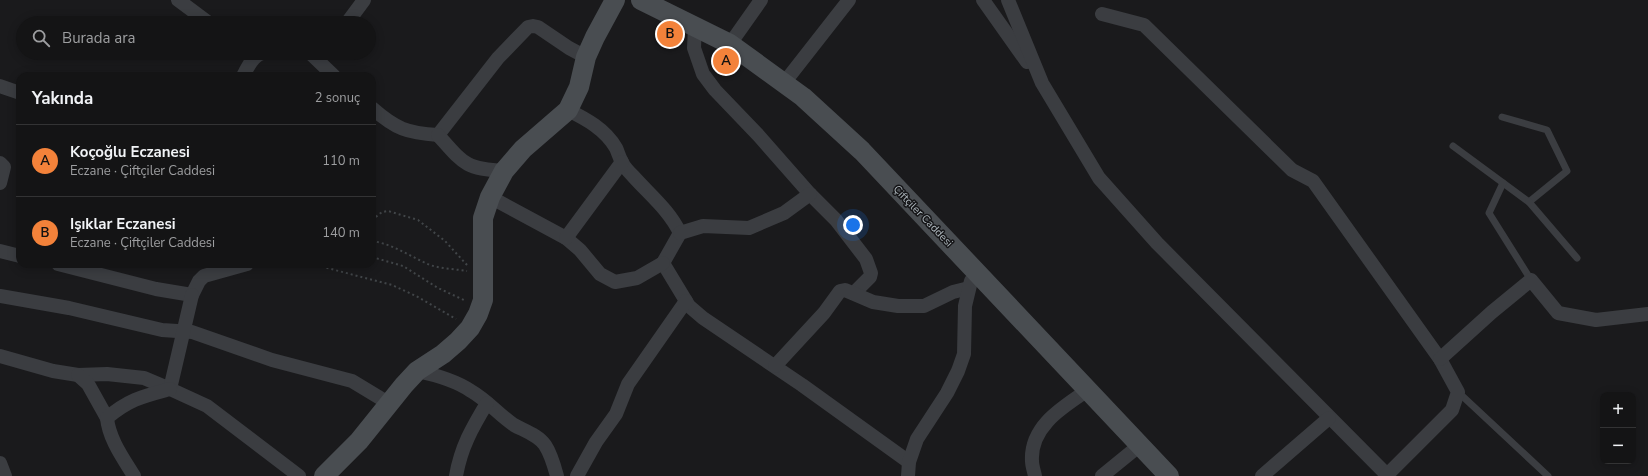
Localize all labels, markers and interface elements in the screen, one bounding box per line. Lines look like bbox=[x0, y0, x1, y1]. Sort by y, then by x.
search box bbox=[16, 16, 376, 60]
pin: B bbox=[657, 19, 683, 49]
icon: search bbox=[30, 27, 52, 49]
text: Burada ara bbox=[62, 28, 136, 48]
pin: A bbox=[713, 46, 739, 76]
text: Yakında bbox=[32, 87, 93, 110]
text: 2 sonuç bbox=[315, 89, 360, 107]
text: Koçoğlu Eczanesi bbox=[70, 142, 190, 162]
text: A bbox=[40, 152, 50, 170]
text: 110 m bbox=[322, 152, 360, 170]
text: Eczane · Çiftçiler Caddesi bbox=[70, 162, 215, 180]
street label: Çiftçiler Caddesi bbox=[890, 182, 956, 250]
text: Işıklar Eczanesi bbox=[70, 214, 176, 234]
your location bbox=[843, 215, 863, 235]
text: B bbox=[41, 224, 49, 242]
text: 140 m bbox=[322, 224, 360, 242]
text: Eczane · Çiftçiler Caddesi bbox=[70, 234, 215, 252]
map controls bbox=[1600, 392, 1636, 464]
button: + bbox=[1600, 392, 1636, 428]
button: − bbox=[1600, 428, 1636, 464]

